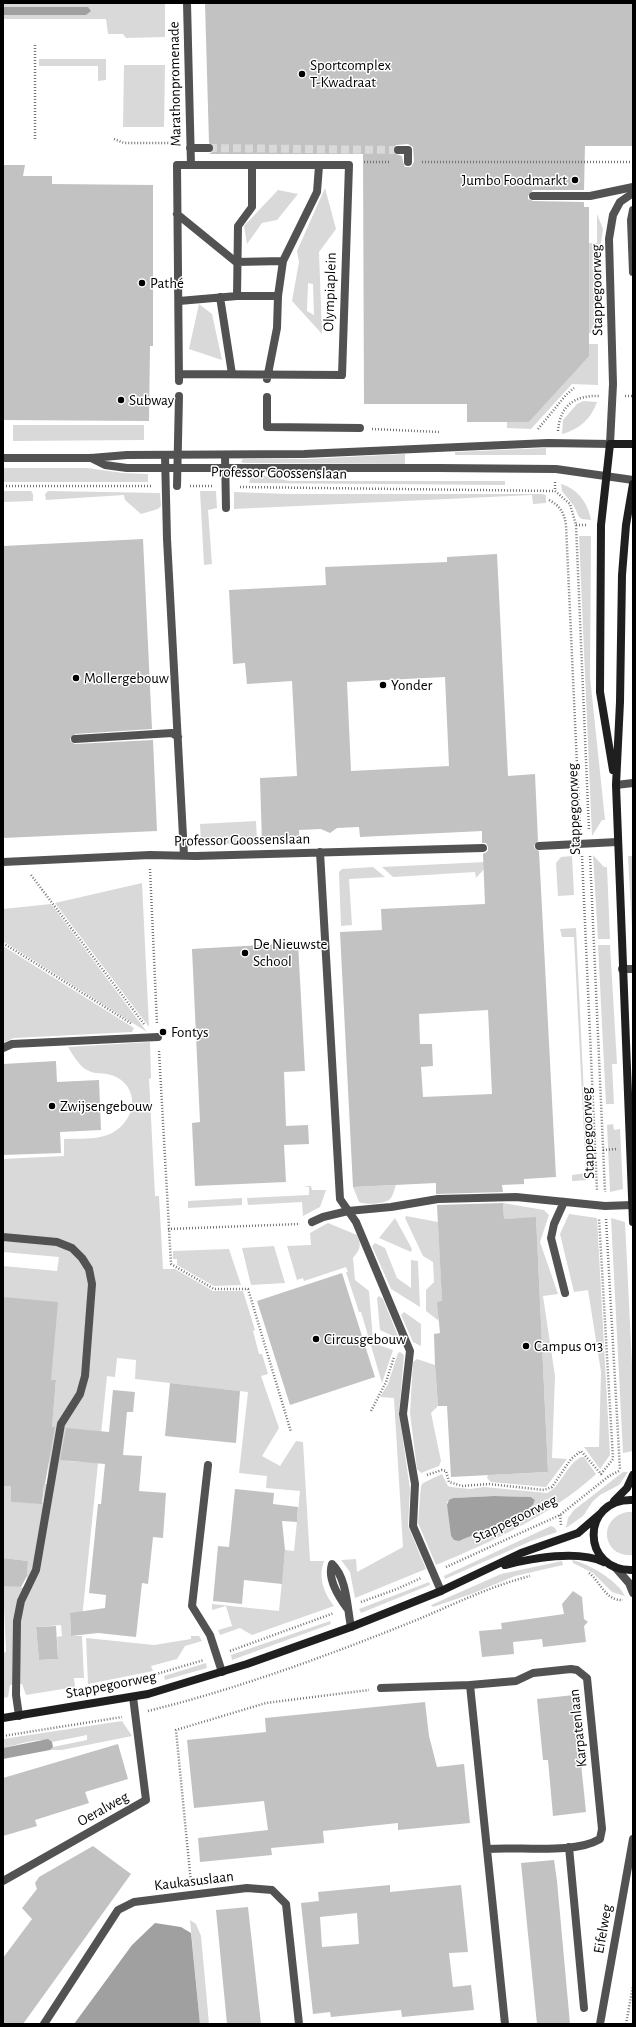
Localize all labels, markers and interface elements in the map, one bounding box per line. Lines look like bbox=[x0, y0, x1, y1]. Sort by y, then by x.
street label: Marathonpromenade bbox=[165, 21, 185, 147]
place label: Sportcomplex T-Kwadraat bbox=[310, 56, 391, 91]
marker: Sportcomplex T-Kwadraat bbox=[297, 69, 307, 79]
place label: Jumbo Foodmarkt bbox=[462, 171, 567, 189]
marker: Jumbo Foodmarkt bbox=[570, 175, 580, 185]
street label: Stappegoorweg bbox=[587, 244, 607, 336]
street label: Olympiaplein bbox=[320, 252, 340, 332]
place label: Pathé bbox=[150, 274, 184, 292]
marker: Pathé bbox=[137, 278, 147, 288]
place label: Subway bbox=[129, 391, 174, 409]
marker: Subway bbox=[116, 395, 126, 405]
street label: Professor Goossenslaan bbox=[211, 463, 347, 483]
place label: Mollergebouw bbox=[84, 669, 169, 687]
marker: Mollergebouw bbox=[71, 673, 81, 683]
place label: Yonder bbox=[391, 676, 432, 694]
marker: Yonder bbox=[378, 680, 388, 690]
street label: Stappegoorweg bbox=[563, 763, 585, 855]
street label: Professor Goossenslaan bbox=[174, 830, 310, 850]
place label: De Nieuwste School bbox=[253, 935, 327, 970]
marker: De Nieuwste School bbox=[240, 948, 250, 958]
place label: Fontys bbox=[171, 1023, 209, 1041]
marker: Fontys bbox=[158, 1027, 168, 1037]
street label: Stappegoorweg bbox=[577, 1087, 599, 1179]
place label: Zwijsengebouw bbox=[60, 1097, 152, 1115]
marker: Zwijsengebouw bbox=[47, 1101, 57, 1111]
place label: Circusgebouw bbox=[324, 1330, 406, 1348]
marker: Circusgebouw bbox=[311, 1334, 321, 1344]
place label: Campus 013 bbox=[534, 1337, 603, 1355]
marker: Campus 013 bbox=[521, 1341, 531, 1351]
street label: Stappegoorweg bbox=[470, 1491, 560, 1547]
street label: Stappegoorweg bbox=[64, 1667, 158, 1703]
street label: Karpatenlaan bbox=[565, 1688, 591, 1768]
street label: Oeralweg bbox=[74, 1788, 132, 1830]
street label: Kaukasuslaan bbox=[153, 1867, 235, 1895]
street label: Eifelweg bbox=[590, 1903, 616, 1955]

